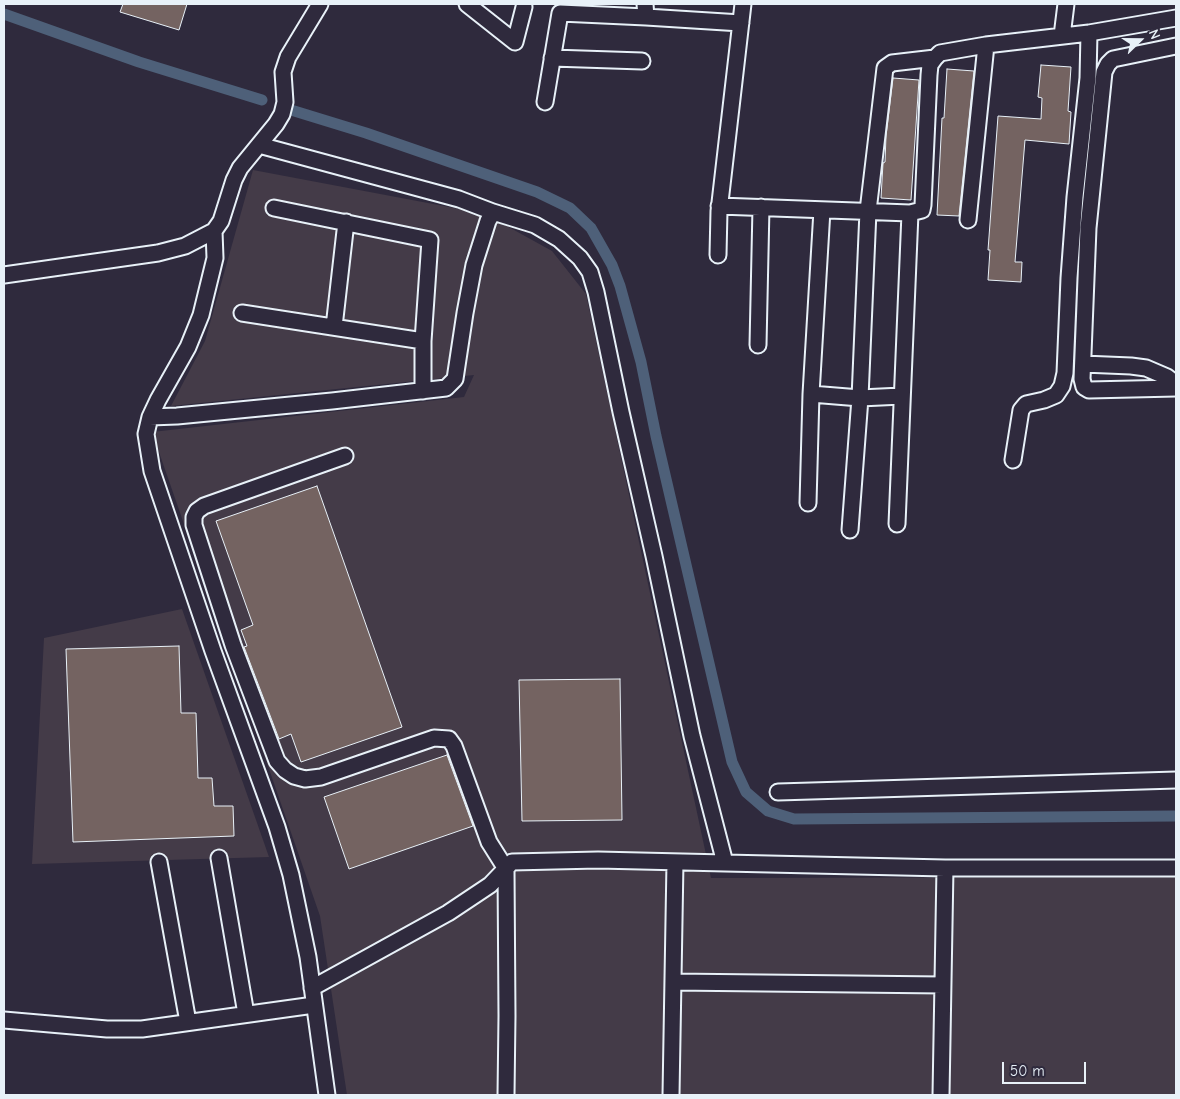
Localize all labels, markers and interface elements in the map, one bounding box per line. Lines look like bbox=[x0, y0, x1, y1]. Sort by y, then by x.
north arrow bbox=[1115, 15, 1165, 65]
text: N bbox=[1145, 27, 1164, 42]
scale bar bbox=[1005, 1052, 1089, 1084]
text: 50 m bbox=[1010, 1062, 1045, 1080]

